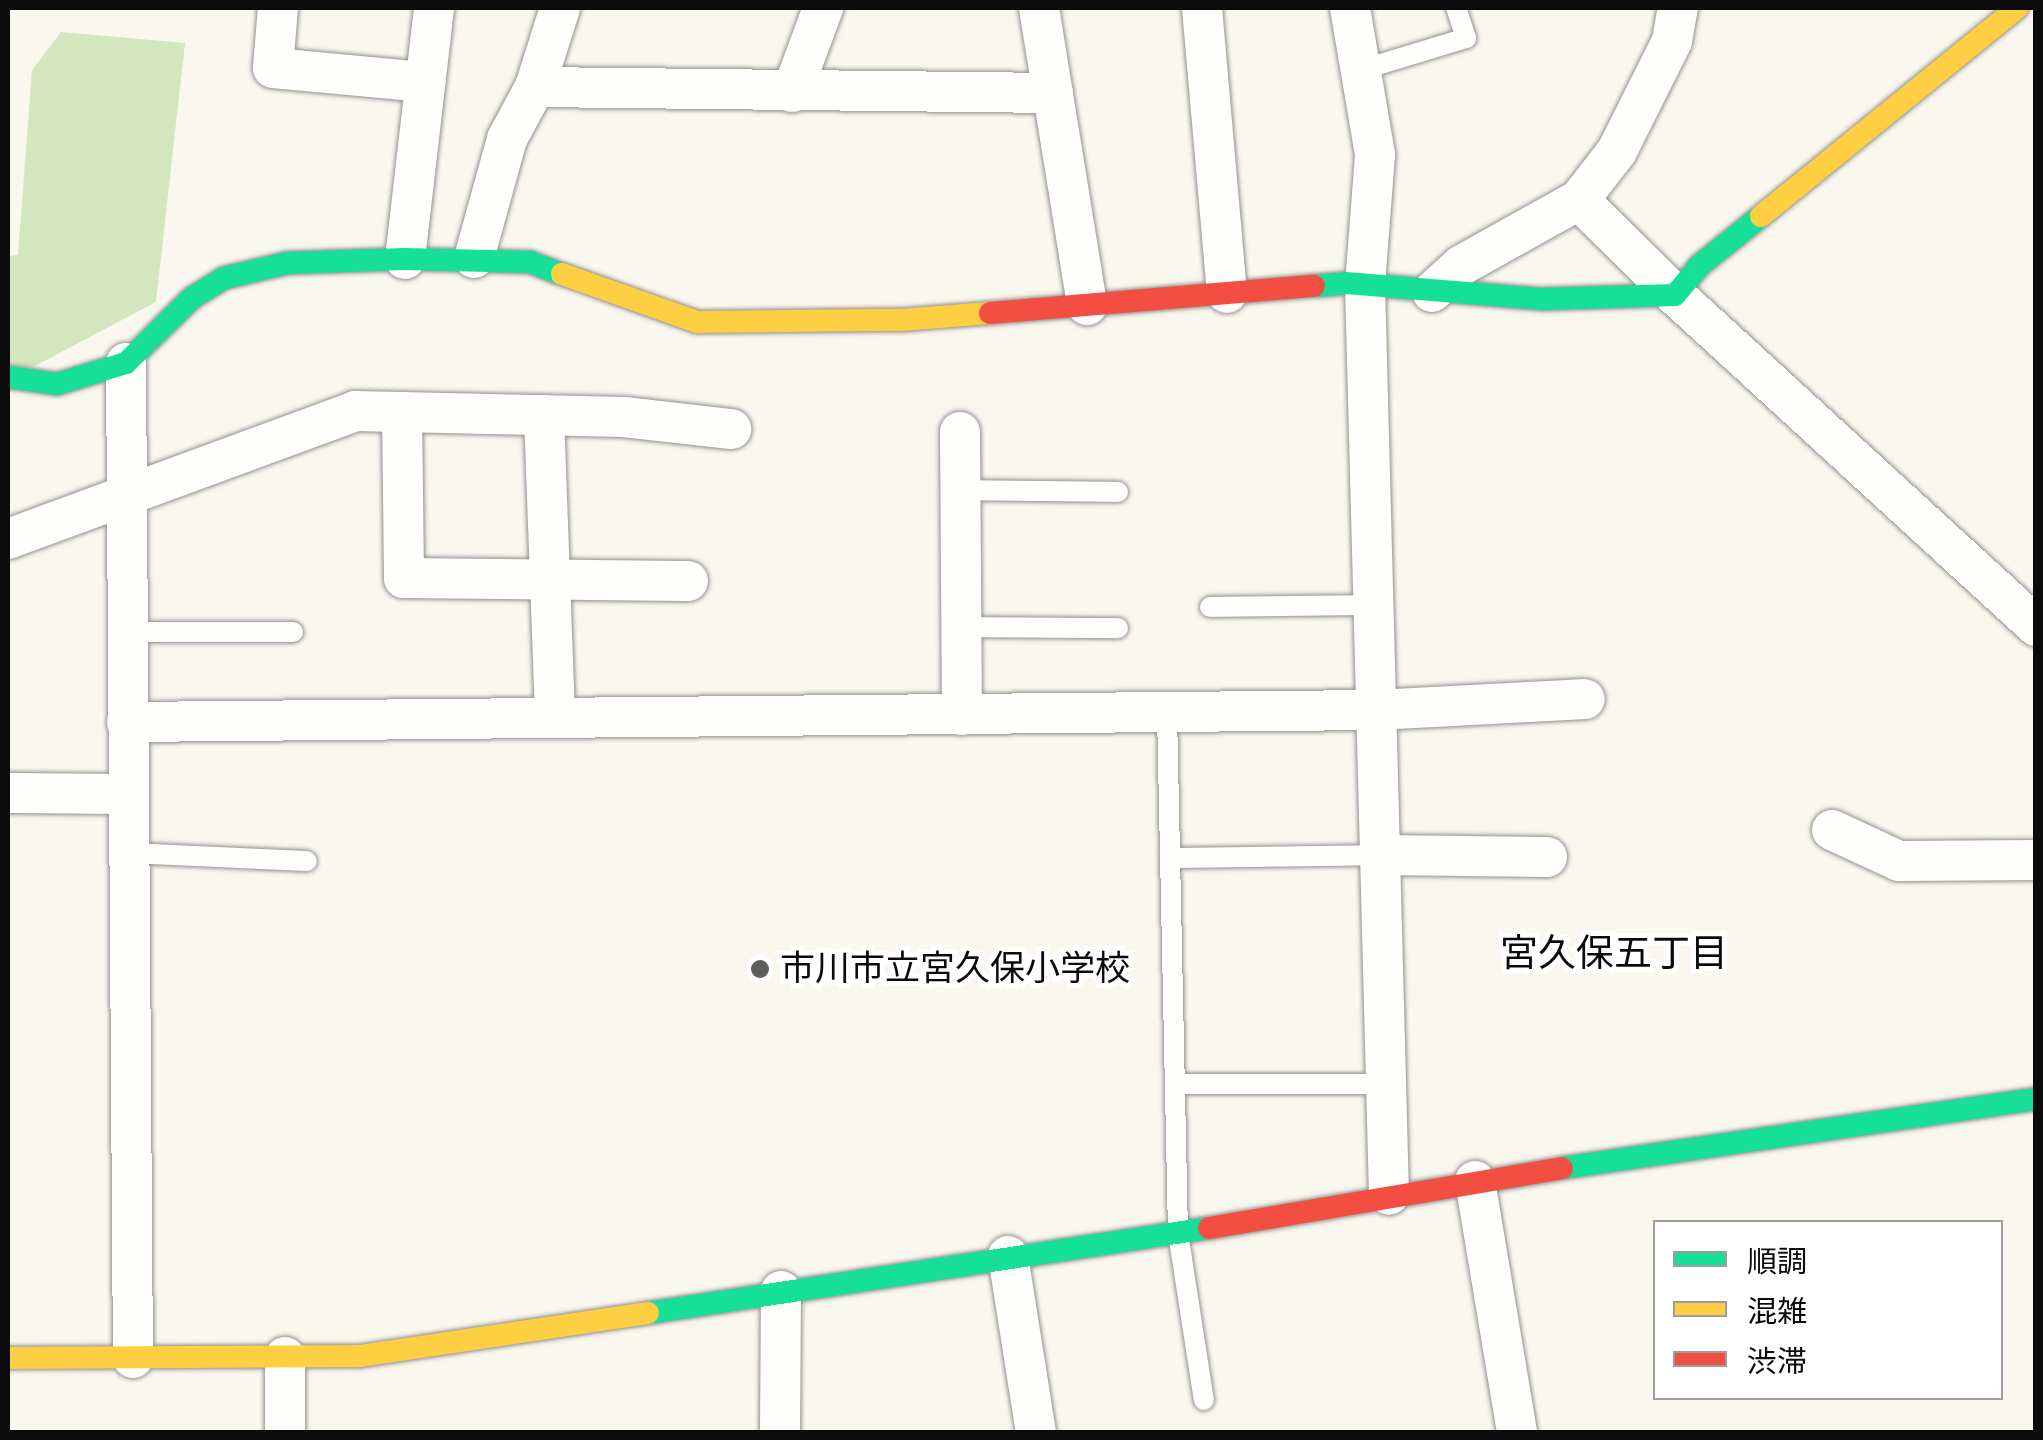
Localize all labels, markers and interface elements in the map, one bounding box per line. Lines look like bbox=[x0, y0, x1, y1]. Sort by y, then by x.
district label: 宮久保五丁目 bbox=[1500, 931, 1728, 977]
place label: 市川市立宮久保小学校 bbox=[780, 948, 1130, 990]
marker: 市川市立宮久保小学校 bbox=[749, 958, 771, 980]
legend bbox=[1653, 1220, 2003, 1400]
text: 順調 bbox=[1747, 1244, 1807, 1279]
text: 混雑 bbox=[1747, 1294, 1807, 1329]
text: 渋滞 bbox=[1747, 1344, 1807, 1379]

